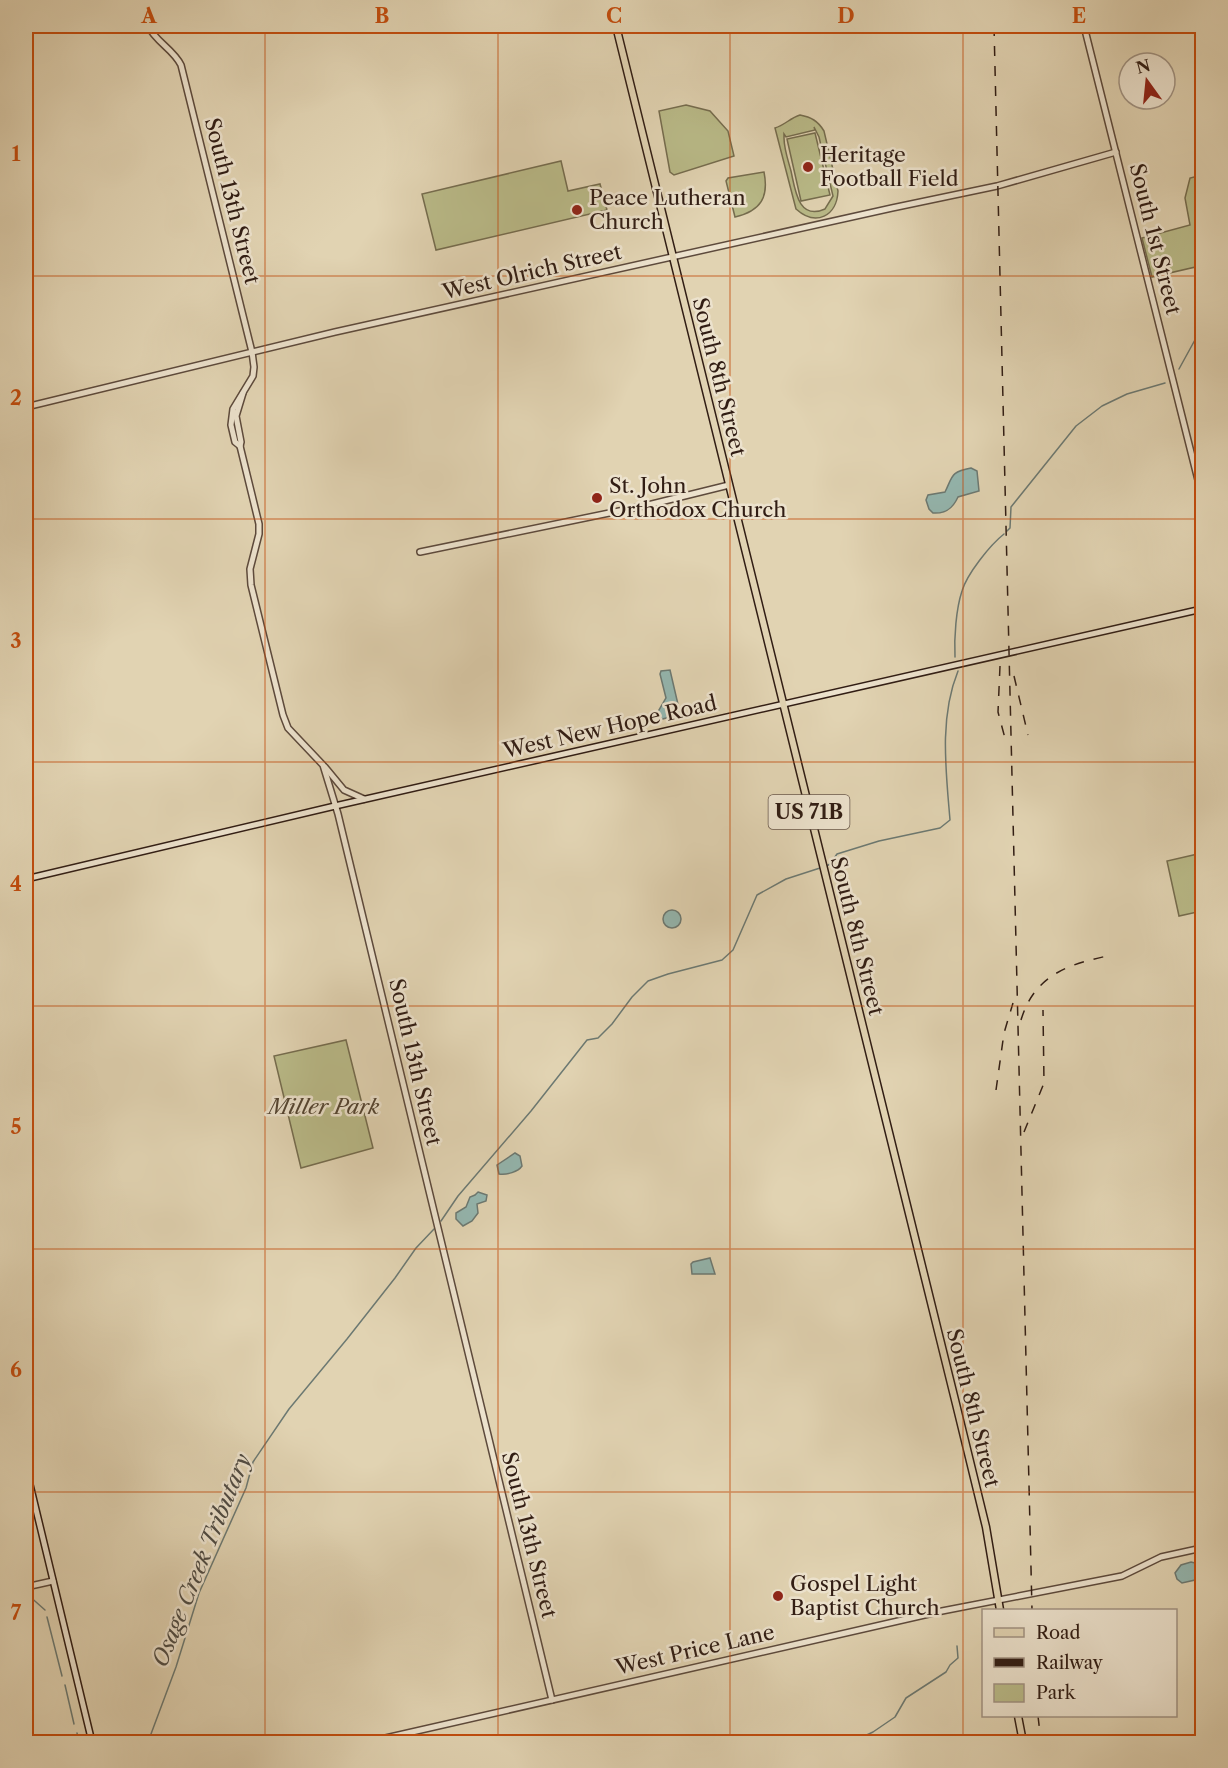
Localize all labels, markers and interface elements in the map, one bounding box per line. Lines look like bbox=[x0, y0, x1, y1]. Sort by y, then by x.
text: A bbox=[140, 4, 157, 28]
text: B bbox=[375, 4, 390, 28]
text: C bbox=[606, 4, 622, 28]
text: D bbox=[837, 4, 855, 28]
text: E bbox=[1072, 4, 1086, 28]
north arrow bbox=[1117, 51, 1177, 111]
text: N bbox=[1134, 55, 1153, 78]
street label: South 13th Street bbox=[200, 115, 265, 287]
text: 1 bbox=[12, 142, 21, 166]
place label: Heritage Football Field bbox=[820, 142, 959, 191]
marker: Heritage Football Field bbox=[801, 160, 815, 174]
street label: South 1st Street bbox=[1125, 161, 1186, 318]
place label: Peace Lutheran Church bbox=[589, 185, 746, 234]
marker: Peace Lutheran Church bbox=[570, 203, 584, 217]
street label: West Olrich Street bbox=[439, 239, 624, 305]
street label: South 8th Street bbox=[688, 295, 751, 459]
text: 2 bbox=[10, 386, 22, 410]
place label: St. John Orthodox Church bbox=[609, 473, 786, 522]
marker: St. John Orthodox Church bbox=[590, 491, 604, 505]
text: 3 bbox=[10, 629, 22, 653]
street label: West New Hope Road bbox=[500, 690, 719, 763]
road number: US 71B bbox=[768, 795, 850, 829]
street label: South 8th Street bbox=[826, 854, 889, 1018]
text: 4 bbox=[10, 872, 22, 896]
street label: South 13th Street bbox=[384, 976, 447, 1148]
park label: Miller Park bbox=[266, 1094, 380, 1119]
text: 5 bbox=[10, 1115, 22, 1139]
street label: South 8th Street bbox=[942, 1326, 1005, 1490]
text: 6 bbox=[10, 1358, 22, 1382]
street label: South 13th Street bbox=[497, 1449, 562, 1621]
water label: Osage Creek Tributary bbox=[146, 1450, 257, 1671]
place label: Gospel Light Baptist Church bbox=[790, 1571, 940, 1620]
marker: Gospel Light Baptist Church bbox=[771, 1589, 785, 1603]
text: 7 bbox=[11, 1601, 22, 1625]
legend bbox=[982, 1609, 1177, 1717]
street label: West Price Lane bbox=[612, 1619, 777, 1680]
text: Road bbox=[1036, 1622, 1081, 1644]
text: Railway bbox=[1036, 1652, 1104, 1674]
text: Park bbox=[1036, 1682, 1077, 1704]

